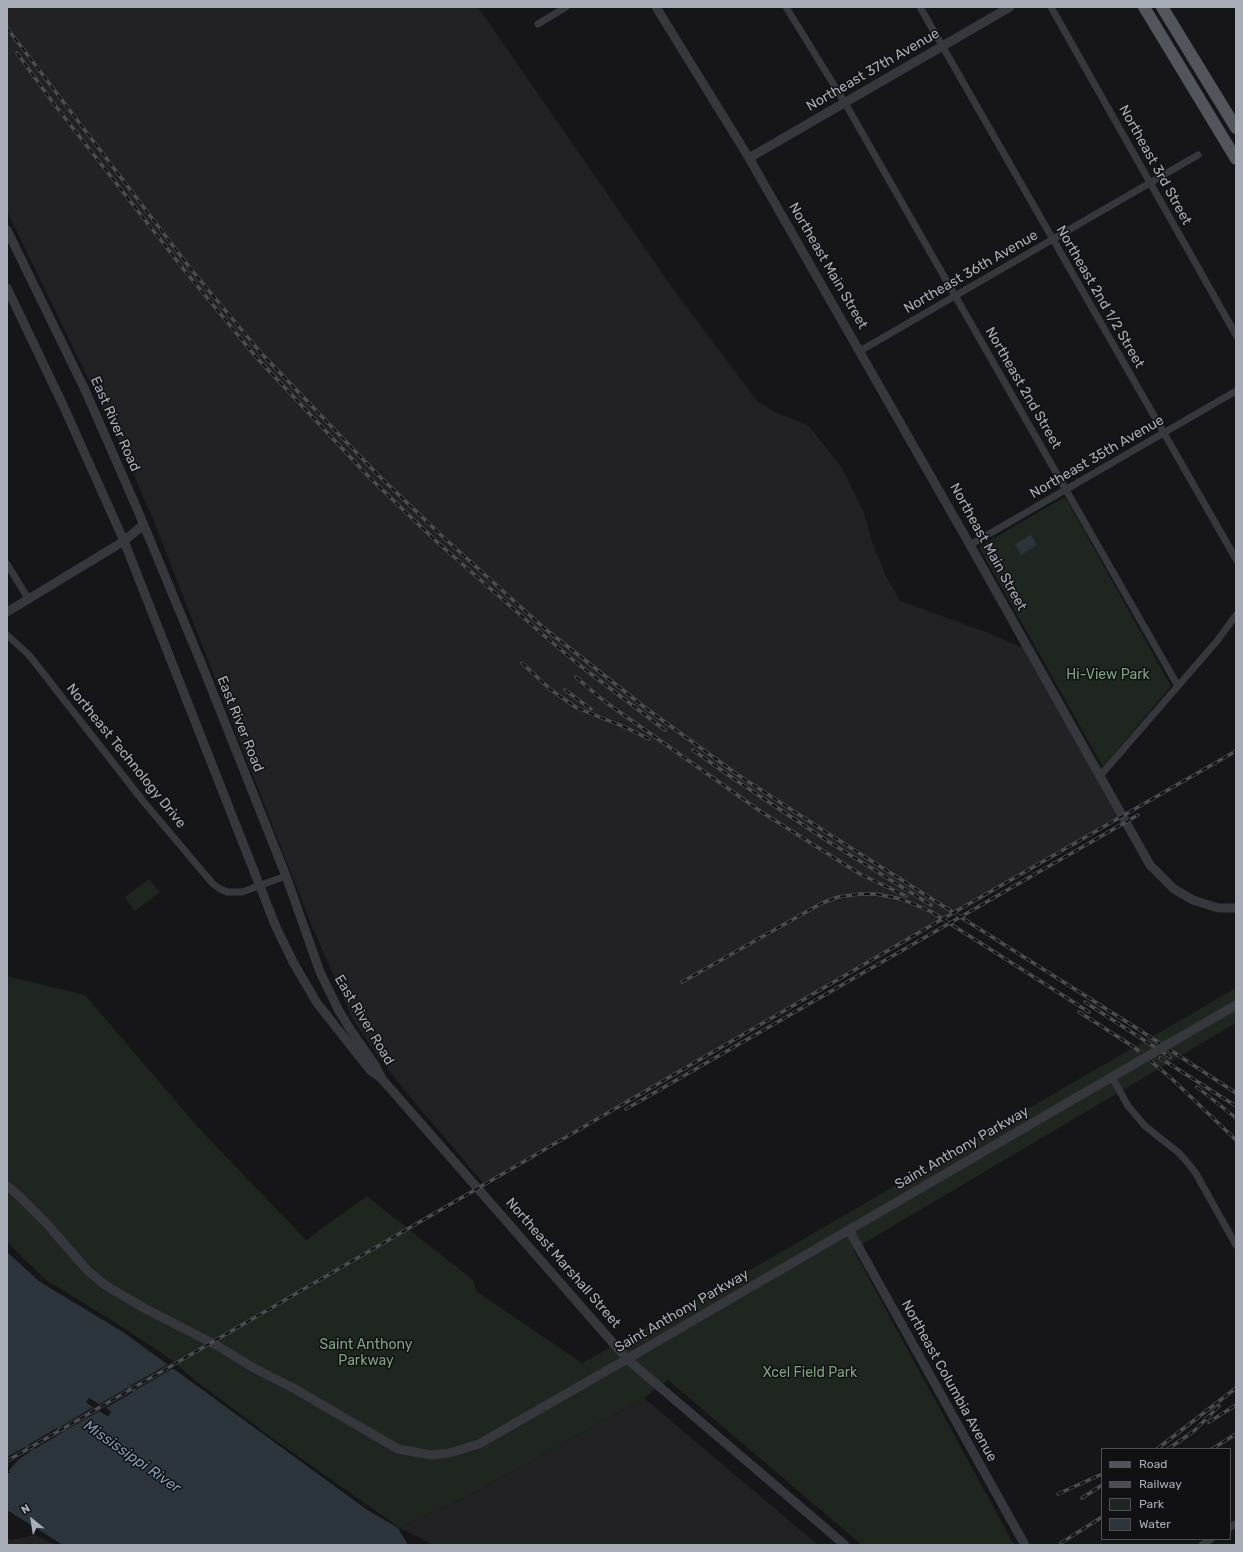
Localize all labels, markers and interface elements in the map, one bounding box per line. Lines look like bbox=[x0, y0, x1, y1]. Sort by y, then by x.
street label: Northeast 37th Avenue bbox=[804, 25, 942, 115]
street label: Northeast 3rd Street bbox=[1115, 102, 1195, 228]
street label: Northeast Main Street bbox=[785, 200, 871, 332]
street label: Northeast 2nd 1/2 Street bbox=[1052, 223, 1148, 371]
street label: Northeast 36th Avenue bbox=[901, 227, 1041, 317]
street label: Northeast 2nd Street bbox=[981, 324, 1065, 452]
street label: East River Road bbox=[87, 374, 143, 474]
street label: Northeast 35th Avenue bbox=[1027, 412, 1167, 502]
street label: Northeast Main Street bbox=[946, 480, 1030, 614]
park label: Hi-View Park bbox=[1066, 667, 1150, 683]
street label: East River Road bbox=[213, 674, 267, 774]
street label: Northeast Technology Drive bbox=[63, 680, 189, 832]
street label: East River Road bbox=[331, 972, 397, 1068]
street label: Saint Anthony Parkway bbox=[892, 1103, 1032, 1193]
street label: Northeast Marshall Street bbox=[502, 1194, 624, 1332]
street label: Saint Anthony Parkway bbox=[612, 1266, 752, 1356]
street label: Northeast Columbia Avenue bbox=[897, 1297, 1001, 1465]
park label: Saint Anthony Parkway bbox=[320, 1337, 412, 1370]
park label: Xcel Field Park bbox=[763, 1365, 857, 1381]
water label: Mississippi River bbox=[80, 1417, 184, 1497]
legend bbox=[1101, 1448, 1231, 1540]
text: Road bbox=[1139, 1457, 1167, 1471]
text: Railway bbox=[1139, 1477, 1182, 1491]
text: Park bbox=[1139, 1497, 1164, 1511]
north arrow bbox=[12, 1500, 52, 1540]
text: N bbox=[19, 1502, 32, 1517]
text: Water bbox=[1139, 1517, 1171, 1531]

